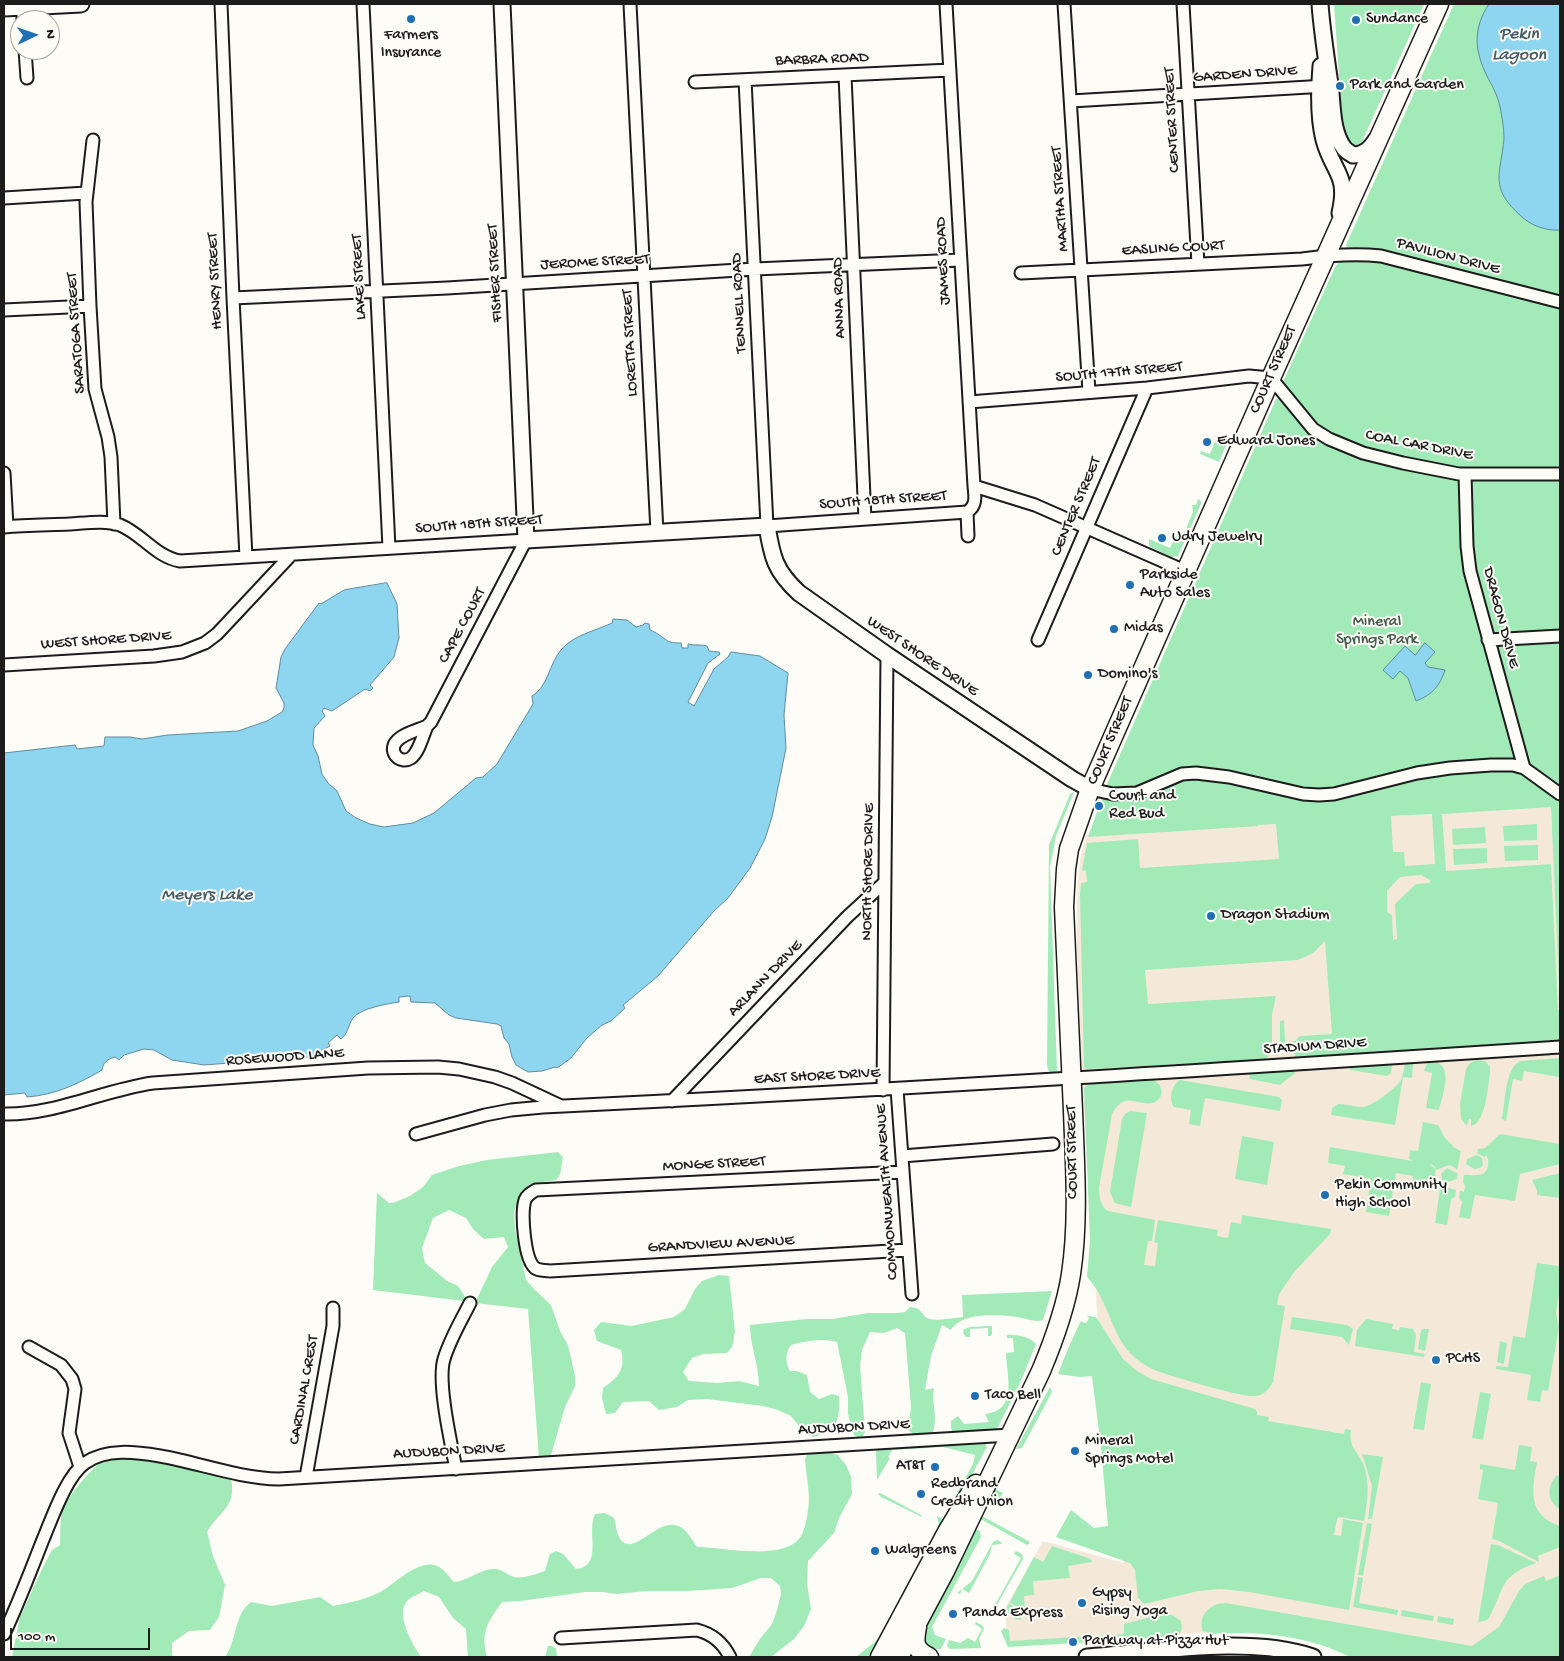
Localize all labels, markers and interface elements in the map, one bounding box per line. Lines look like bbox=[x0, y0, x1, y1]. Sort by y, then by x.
north arrow bbox=[10, 10, 60, 60]
place label: Sundance bbox=[1366, 10, 1428, 30]
marker: Farmers Insurance bbox=[405, 13, 417, 25]
marker: Sundance bbox=[1350, 14, 1362, 26]
water label: Pekin Lagoon bbox=[1492, 24, 1546, 66]
place label: Farmers Insurance bbox=[381, 26, 441, 64]
text: N bbox=[41, 29, 58, 39]
street label: BARBRA ROAD bbox=[775, 49, 869, 71]
street label: GARDEN DRIVE bbox=[1192, 62, 1298, 88]
street label: CENTER STREET bbox=[1161, 67, 1185, 173]
place label: Park and Garden bbox=[1350, 76, 1464, 96]
marker: Park and Garden bbox=[1334, 80, 1346, 92]
street label: MARTHA STREET bbox=[1048, 146, 1074, 252]
street label: JAMES ROAD bbox=[932, 217, 956, 305]
street label: FISHER STREET bbox=[484, 223, 508, 323]
street label: HENRY STREET bbox=[204, 232, 228, 330]
street label: LAKE STREET bbox=[348, 234, 372, 320]
street label: PAVILION DRIVE bbox=[1394, 234, 1502, 280]
street label: EASLING COURT bbox=[1121, 237, 1225, 261]
street label: JEROME STREET bbox=[540, 251, 650, 275]
street label: TENNELL ROAD bbox=[728, 252, 752, 354]
street label: ANNA ROAD bbox=[829, 257, 851, 339]
street label: SARATOGA STREET bbox=[63, 272, 91, 394]
street label: LORETTA STREET bbox=[619, 289, 643, 397]
street label: COURT STREET bbox=[1246, 323, 1302, 417]
street label: SOUTH 17TH STREET bbox=[1055, 358, 1183, 388]
street label: COAL CAR DRIVE bbox=[1364, 426, 1474, 466]
place label: Edward Jones bbox=[1217, 432, 1315, 452]
marker: Edward Jones bbox=[1201, 436, 1213, 448]
street label: CENTER STREET bbox=[1048, 455, 1106, 559]
street label: SOUTH 18TH STREET bbox=[819, 487, 947, 515]
street label: SOUTH 18TH STREET bbox=[415, 511, 543, 539]
place label: Udry Jewelry bbox=[1172, 528, 1262, 548]
marker: Udry Jewelry bbox=[1156, 532, 1168, 544]
street label: DRAGON DRIVE bbox=[1477, 565, 1523, 671]
place label: Parkside Auto Sales bbox=[1140, 566, 1210, 604]
marker: Parkside Auto Sales bbox=[1124, 579, 1136, 591]
street label: CAPE COURT bbox=[435, 585, 491, 667]
street label: WEST SHORE DRIVE bbox=[862, 612, 982, 702]
park label: Mineral Springs Park bbox=[1336, 613, 1418, 651]
place label: Midas bbox=[1124, 619, 1163, 639]
marker: Midas bbox=[1108, 623, 1120, 635]
street label: WEST SHORE DRIVE bbox=[40, 627, 172, 655]
place label: Domino's bbox=[1098, 665, 1157, 685]
marker: Domino's bbox=[1082, 669, 1094, 681]
street label: COURT STREET bbox=[1084, 694, 1138, 788]
place label: Court and Red Bud bbox=[1109, 787, 1175, 825]
marker: Court and Red Bud bbox=[1093, 800, 1105, 812]
street label: NORTH SHORE DRIVE bbox=[858, 803, 880, 941]
water label: Meyers Lake bbox=[161, 885, 253, 907]
place label: Dragon Stadium bbox=[1221, 906, 1329, 926]
marker: Dragon Stadium bbox=[1205, 910, 1217, 922]
street label: ARLANN DRIVE bbox=[725, 937, 807, 1021]
street label: STADIUM DRIVE bbox=[1263, 1034, 1367, 1060]
street label: ROSEWOOD LANE bbox=[225, 1044, 345, 1072]
street label: EAST SHORE DRIVE bbox=[753, 1064, 881, 1090]
street label: COMMONWEALTH AVENUE bbox=[872, 1103, 904, 1281]
street label: COURT STREET bbox=[1063, 1105, 1083, 1199]
street label: MONGE STREET bbox=[662, 1153, 766, 1177]
place label: Pekin Community High School bbox=[1335, 1176, 1447, 1214]
marker: Pekin Community High School bbox=[1319, 1189, 1331, 1201]
street label: GRANDVIEW AVENUE bbox=[647, 1232, 795, 1258]
street label: CARDINAL CREST bbox=[286, 1334, 324, 1446]
place label: PCHS bbox=[1446, 1350, 1480, 1370]
marker: PCHS bbox=[1430, 1354, 1442, 1366]
place label: Taco Bell bbox=[985, 1386, 1041, 1406]
marker: Taco Bell bbox=[969, 1390, 981, 1402]
street label: AUDUBON DRIVE bbox=[798, 1415, 910, 1441]
place label: Mineral Springs Motel bbox=[1085, 1432, 1174, 1470]
street label: AUDUBON DRIVE bbox=[393, 1439, 505, 1465]
marker: Mineral Springs Motel bbox=[1069, 1445, 1081, 1457]
place label: AT&T bbox=[896, 1457, 925, 1477]
marker: AT&T bbox=[929, 1461, 941, 1473]
place label: Redbrand Credit Union bbox=[931, 1475, 1013, 1513]
marker: Redbrand Credit Union bbox=[915, 1488, 927, 1500]
place label: Walgreens bbox=[885, 1541, 956, 1561]
marker: Walgreens bbox=[869, 1545, 881, 1557]
place label: Gypsy Rising Yoga bbox=[1092, 1584, 1167, 1622]
marker: Gypsy Rising Yoga bbox=[1076, 1597, 1088, 1609]
place label: Panda Express bbox=[963, 1604, 1062, 1624]
marker: Panda Express bbox=[947, 1608, 959, 1620]
scale bar bbox=[12, 1618, 152, 1650]
text: 100 m bbox=[18, 1628, 55, 1646]
place label: Parkway at Pizza Hut bbox=[1083, 1632, 1228, 1652]
marker: Parkway at Pizza Hut bbox=[1067, 1636, 1079, 1648]

